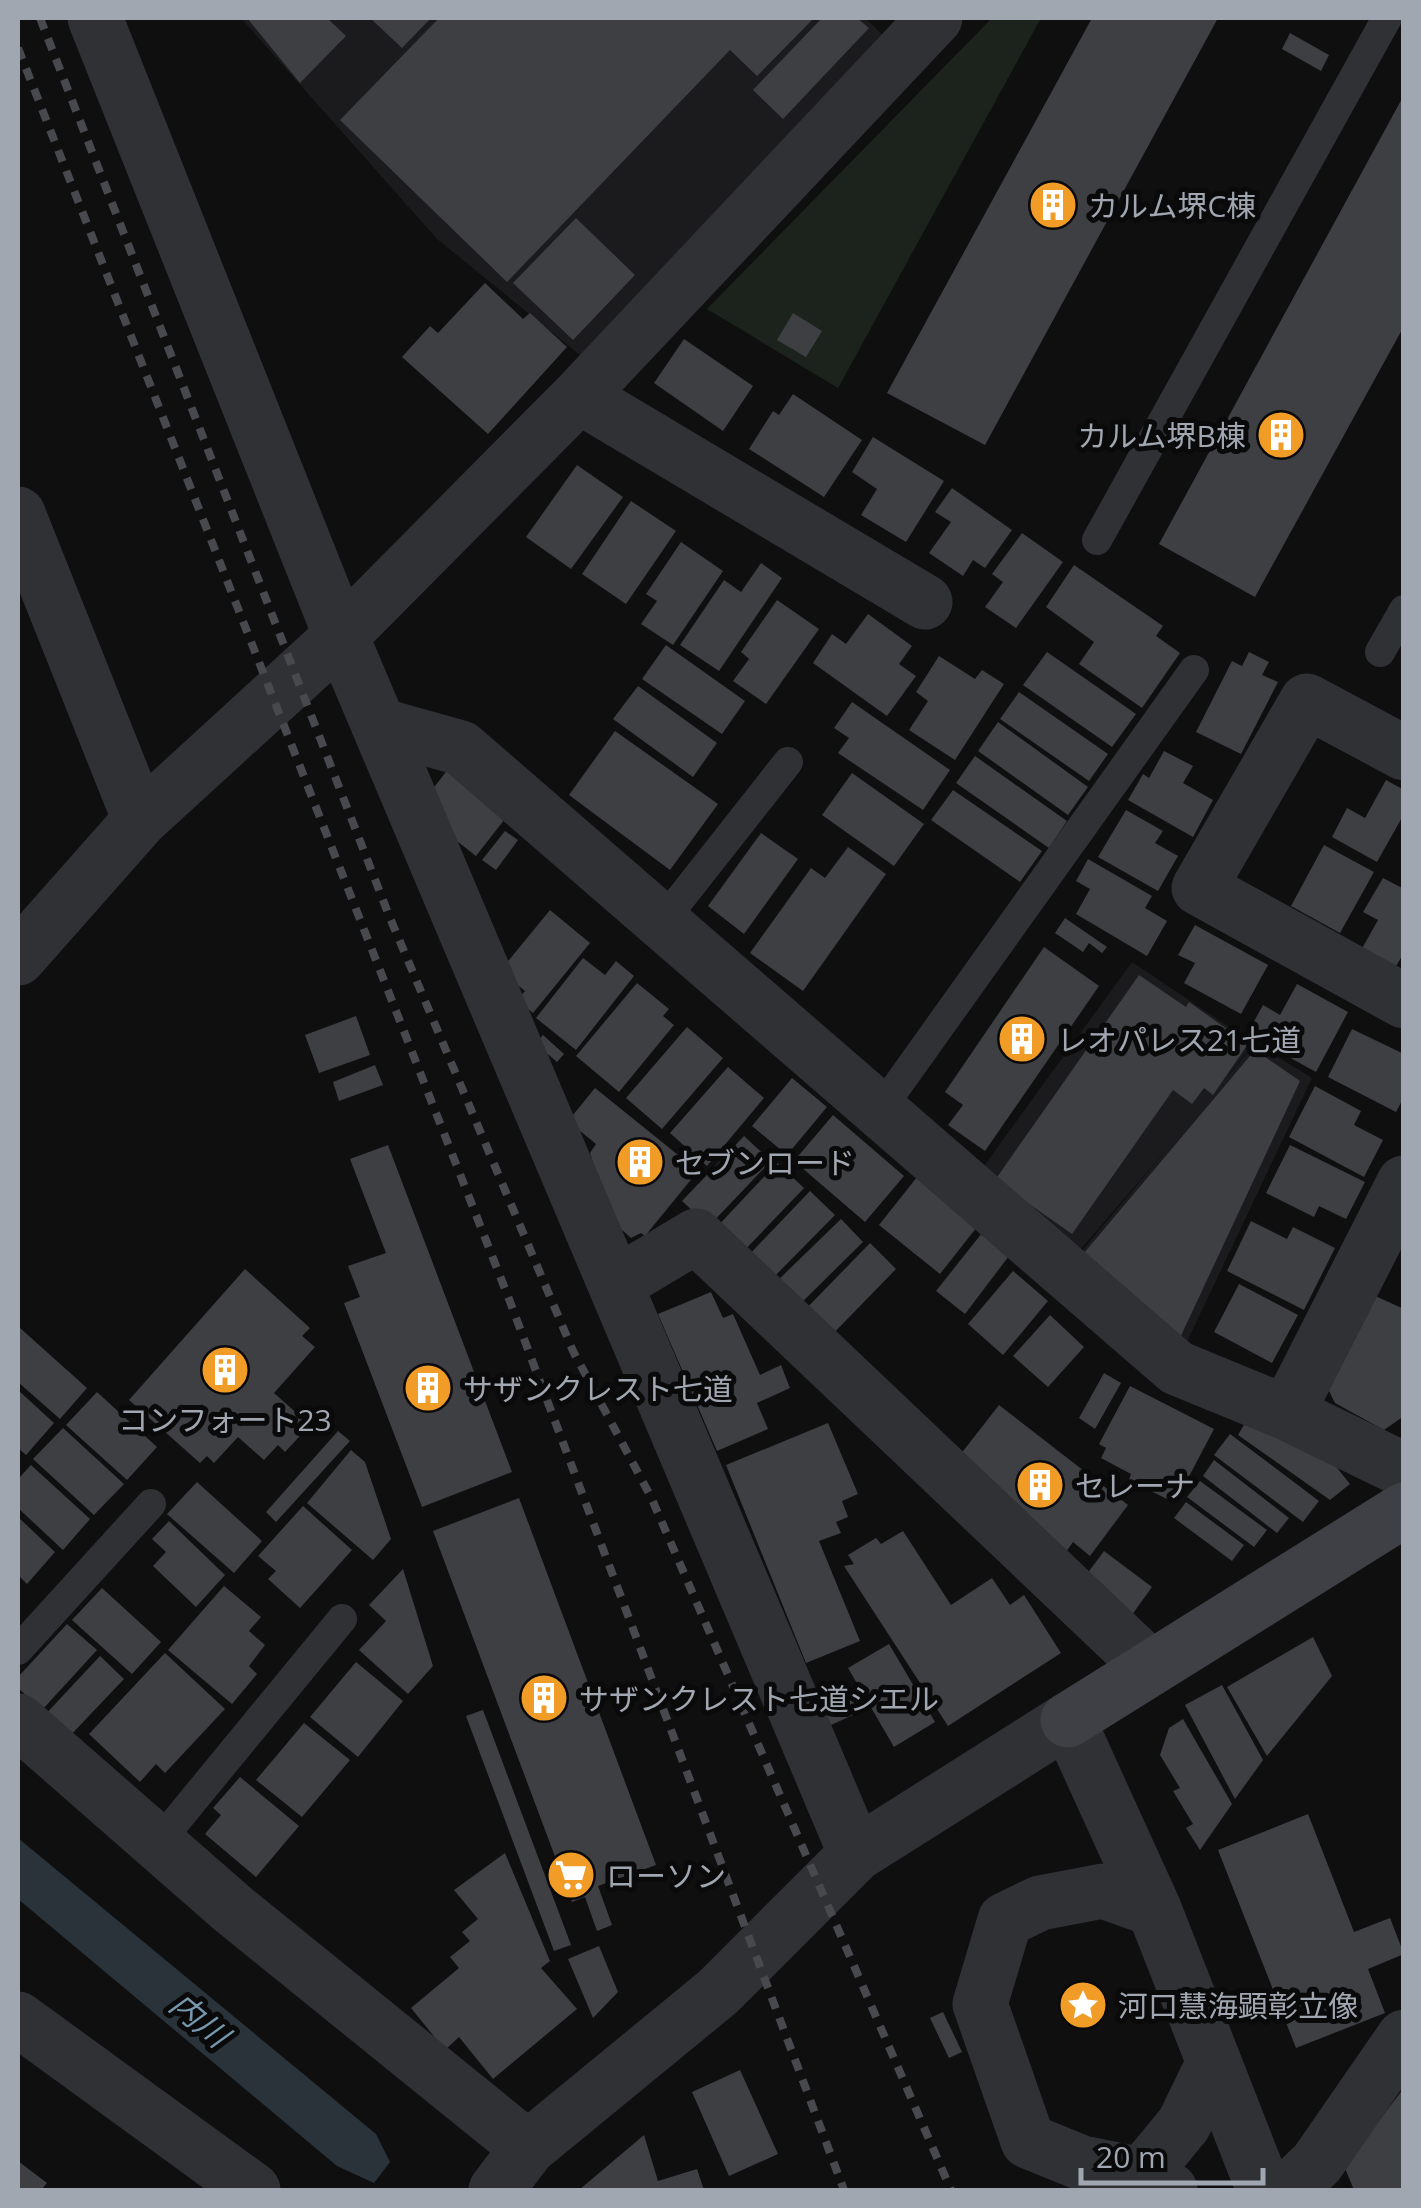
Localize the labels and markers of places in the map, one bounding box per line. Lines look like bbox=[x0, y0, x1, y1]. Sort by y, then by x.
building icon: カルム堺C棟 bbox=[1027, 179, 1079, 231]
place label: カルム堺C棟 bbox=[1088, 185, 1256, 226]
building icon: カルム堺B棟 bbox=[1255, 409, 1307, 461]
place label: カルム堺B棟 bbox=[1077, 415, 1246, 456]
building icon: レオパレス21七道 bbox=[996, 1013, 1048, 1065]
place label: レオパレス21七道 bbox=[1057, 1019, 1301, 1060]
building icon: セブンロード bbox=[614, 1136, 666, 1188]
place label: セブンロード bbox=[675, 1142, 855, 1183]
building icon: コンフォート23 bbox=[199, 1344, 251, 1396]
building icon: サザンクレスト七道 bbox=[402, 1362, 454, 1414]
place label: サザンクレスト七道 bbox=[463, 1368, 733, 1409]
place label: コンフォート23 bbox=[118, 1399, 332, 1440]
building icon: セレーナ bbox=[1014, 1459, 1066, 1511]
place label: セレーナ bbox=[1075, 1465, 1195, 1506]
building icon: サザンクレスト七道シエル bbox=[518, 1672, 570, 1724]
place label: サザンクレスト七道シエル bbox=[579, 1678, 939, 1719]
supermarket icon: ローソン bbox=[545, 1849, 597, 1901]
place label: ローソン bbox=[606, 1855, 726, 1896]
place icon: 河口慧海顕彰立像 bbox=[1057, 1979, 1109, 2031]
place label: 河口慧海顕彰立像 bbox=[1118, 1985, 1358, 2026]

